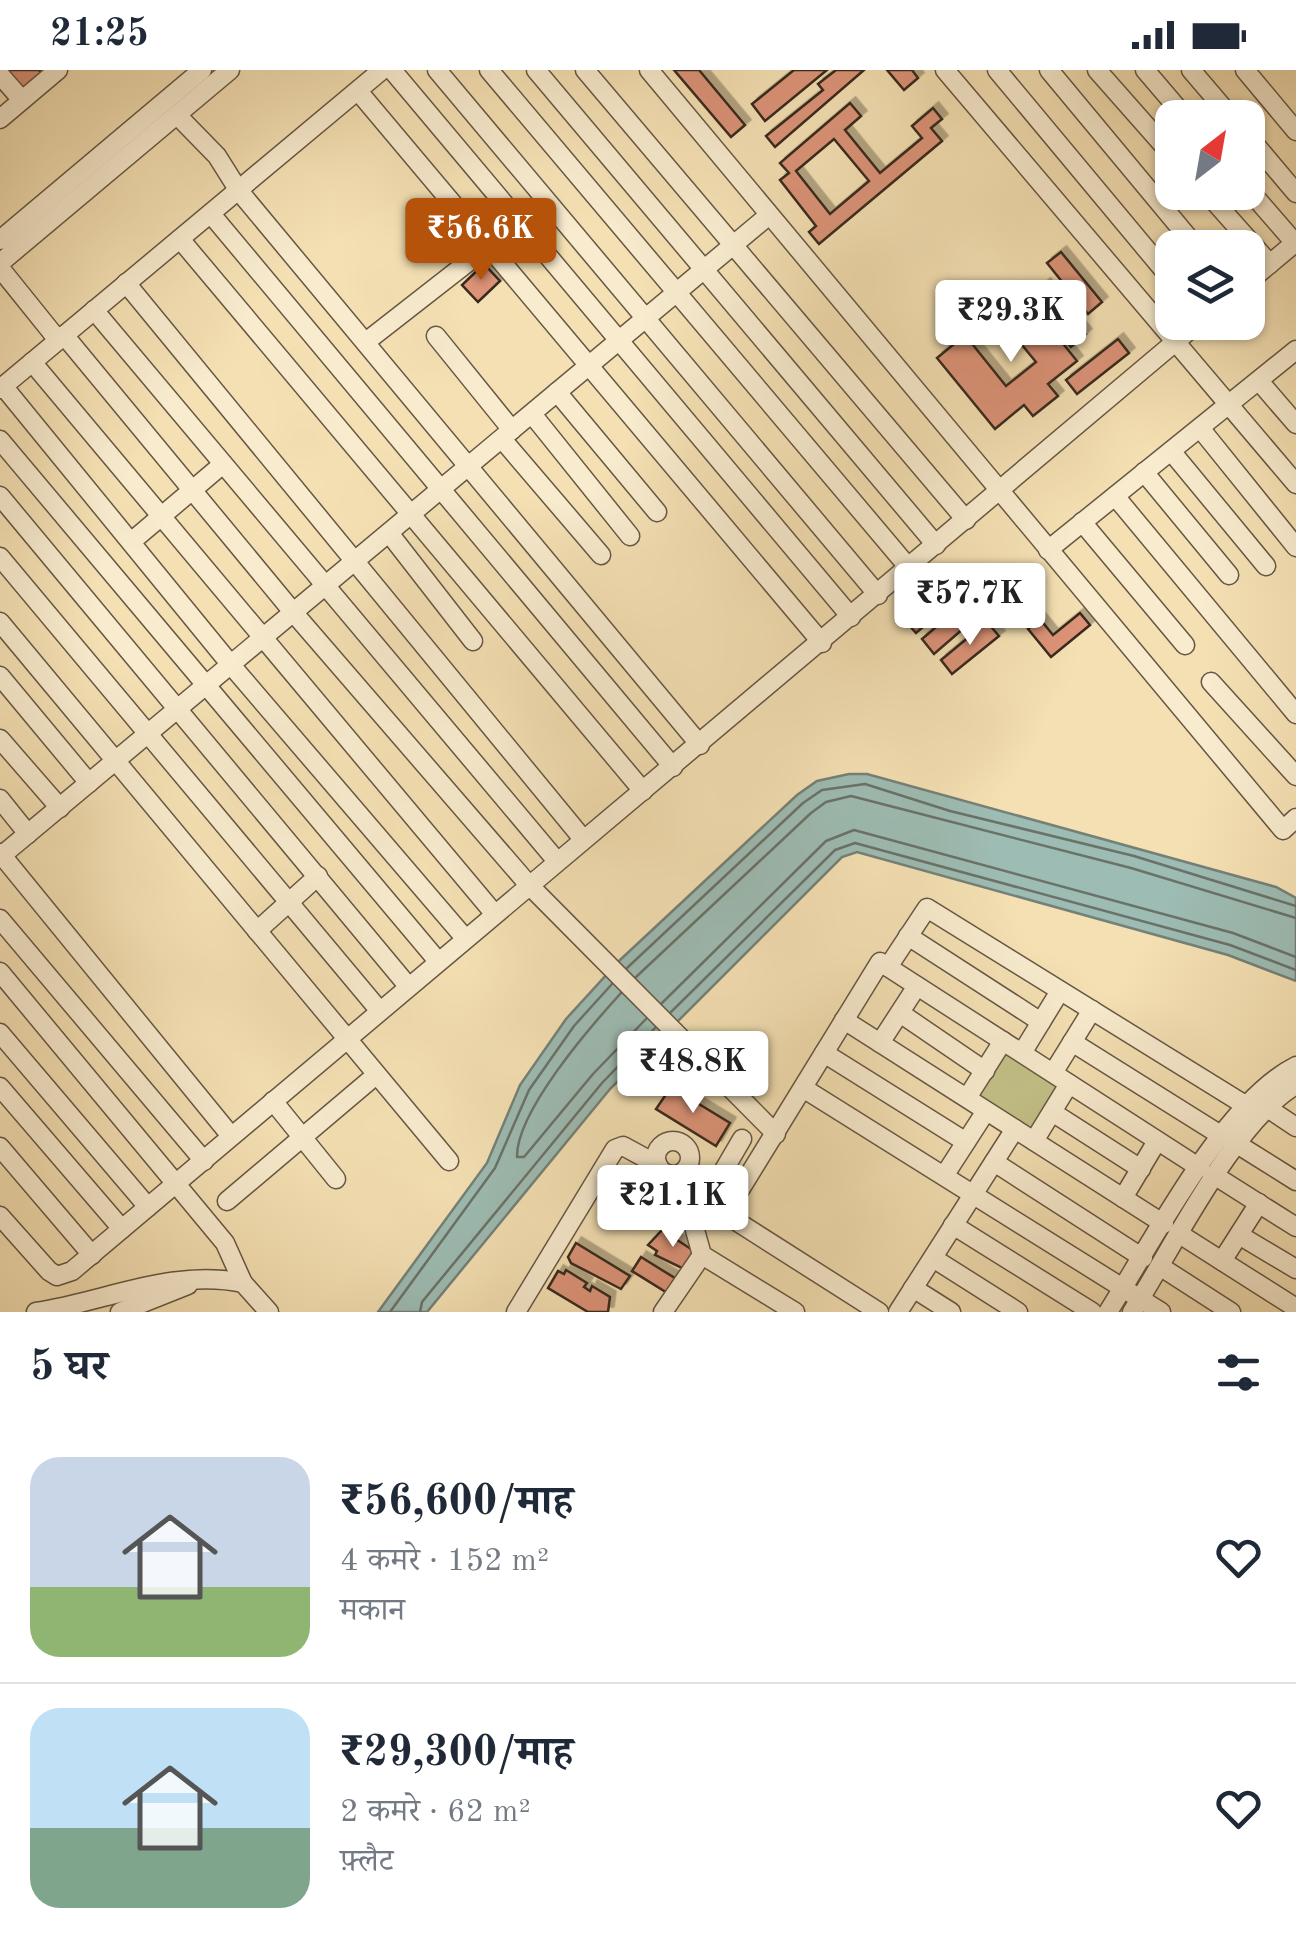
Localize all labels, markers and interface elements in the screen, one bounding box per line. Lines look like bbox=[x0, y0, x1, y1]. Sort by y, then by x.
text: 21:25 bbox=[50, 16, 149, 54]
north arrow bbox=[1155, 100, 1265, 210]
map controls bbox=[1155, 100, 1265, 340]
pin: ₹56.6K bbox=[400, 198, 562, 283]
text: ₹56.6K bbox=[427, 214, 535, 246]
button: layers bbox=[1155, 230, 1265, 340]
pin: ₹29.3K bbox=[930, 280, 1092, 365]
text: ₹29.3K bbox=[957, 296, 1065, 328]
pin: ₹57.7K bbox=[889, 563, 1051, 648]
text: ₹57.7K bbox=[916, 579, 1024, 611]
pin: ₹48.8K bbox=[612, 1031, 774, 1116]
text: ₹48.8K bbox=[639, 1047, 747, 1079]
pin: ₹21.1K bbox=[592, 1165, 754, 1250]
text: ₹21.1K bbox=[619, 1181, 727, 1213]
icon: filters bbox=[1211, 1345, 1266, 1400]
text: 5 घर bbox=[30, 1347, 108, 1389]
text: ₹56,600/माह bbox=[340, 1482, 573, 1524]
icon: home bbox=[110, 1497, 230, 1617]
icon: heart bbox=[1211, 1530, 1266, 1585]
text: 4 कमरे · 152 m² bbox=[340, 1546, 549, 1578]
text: मकान bbox=[340, 1596, 405, 1628]
text: ₹29,300/माह bbox=[340, 1733, 573, 1775]
icon: home bbox=[110, 1748, 230, 1868]
icon: heart bbox=[1211, 1781, 1266, 1836]
text: 2 कमरे · 62 m² bbox=[340, 1797, 531, 1829]
text: फ़्लैट bbox=[340, 1847, 393, 1879]

